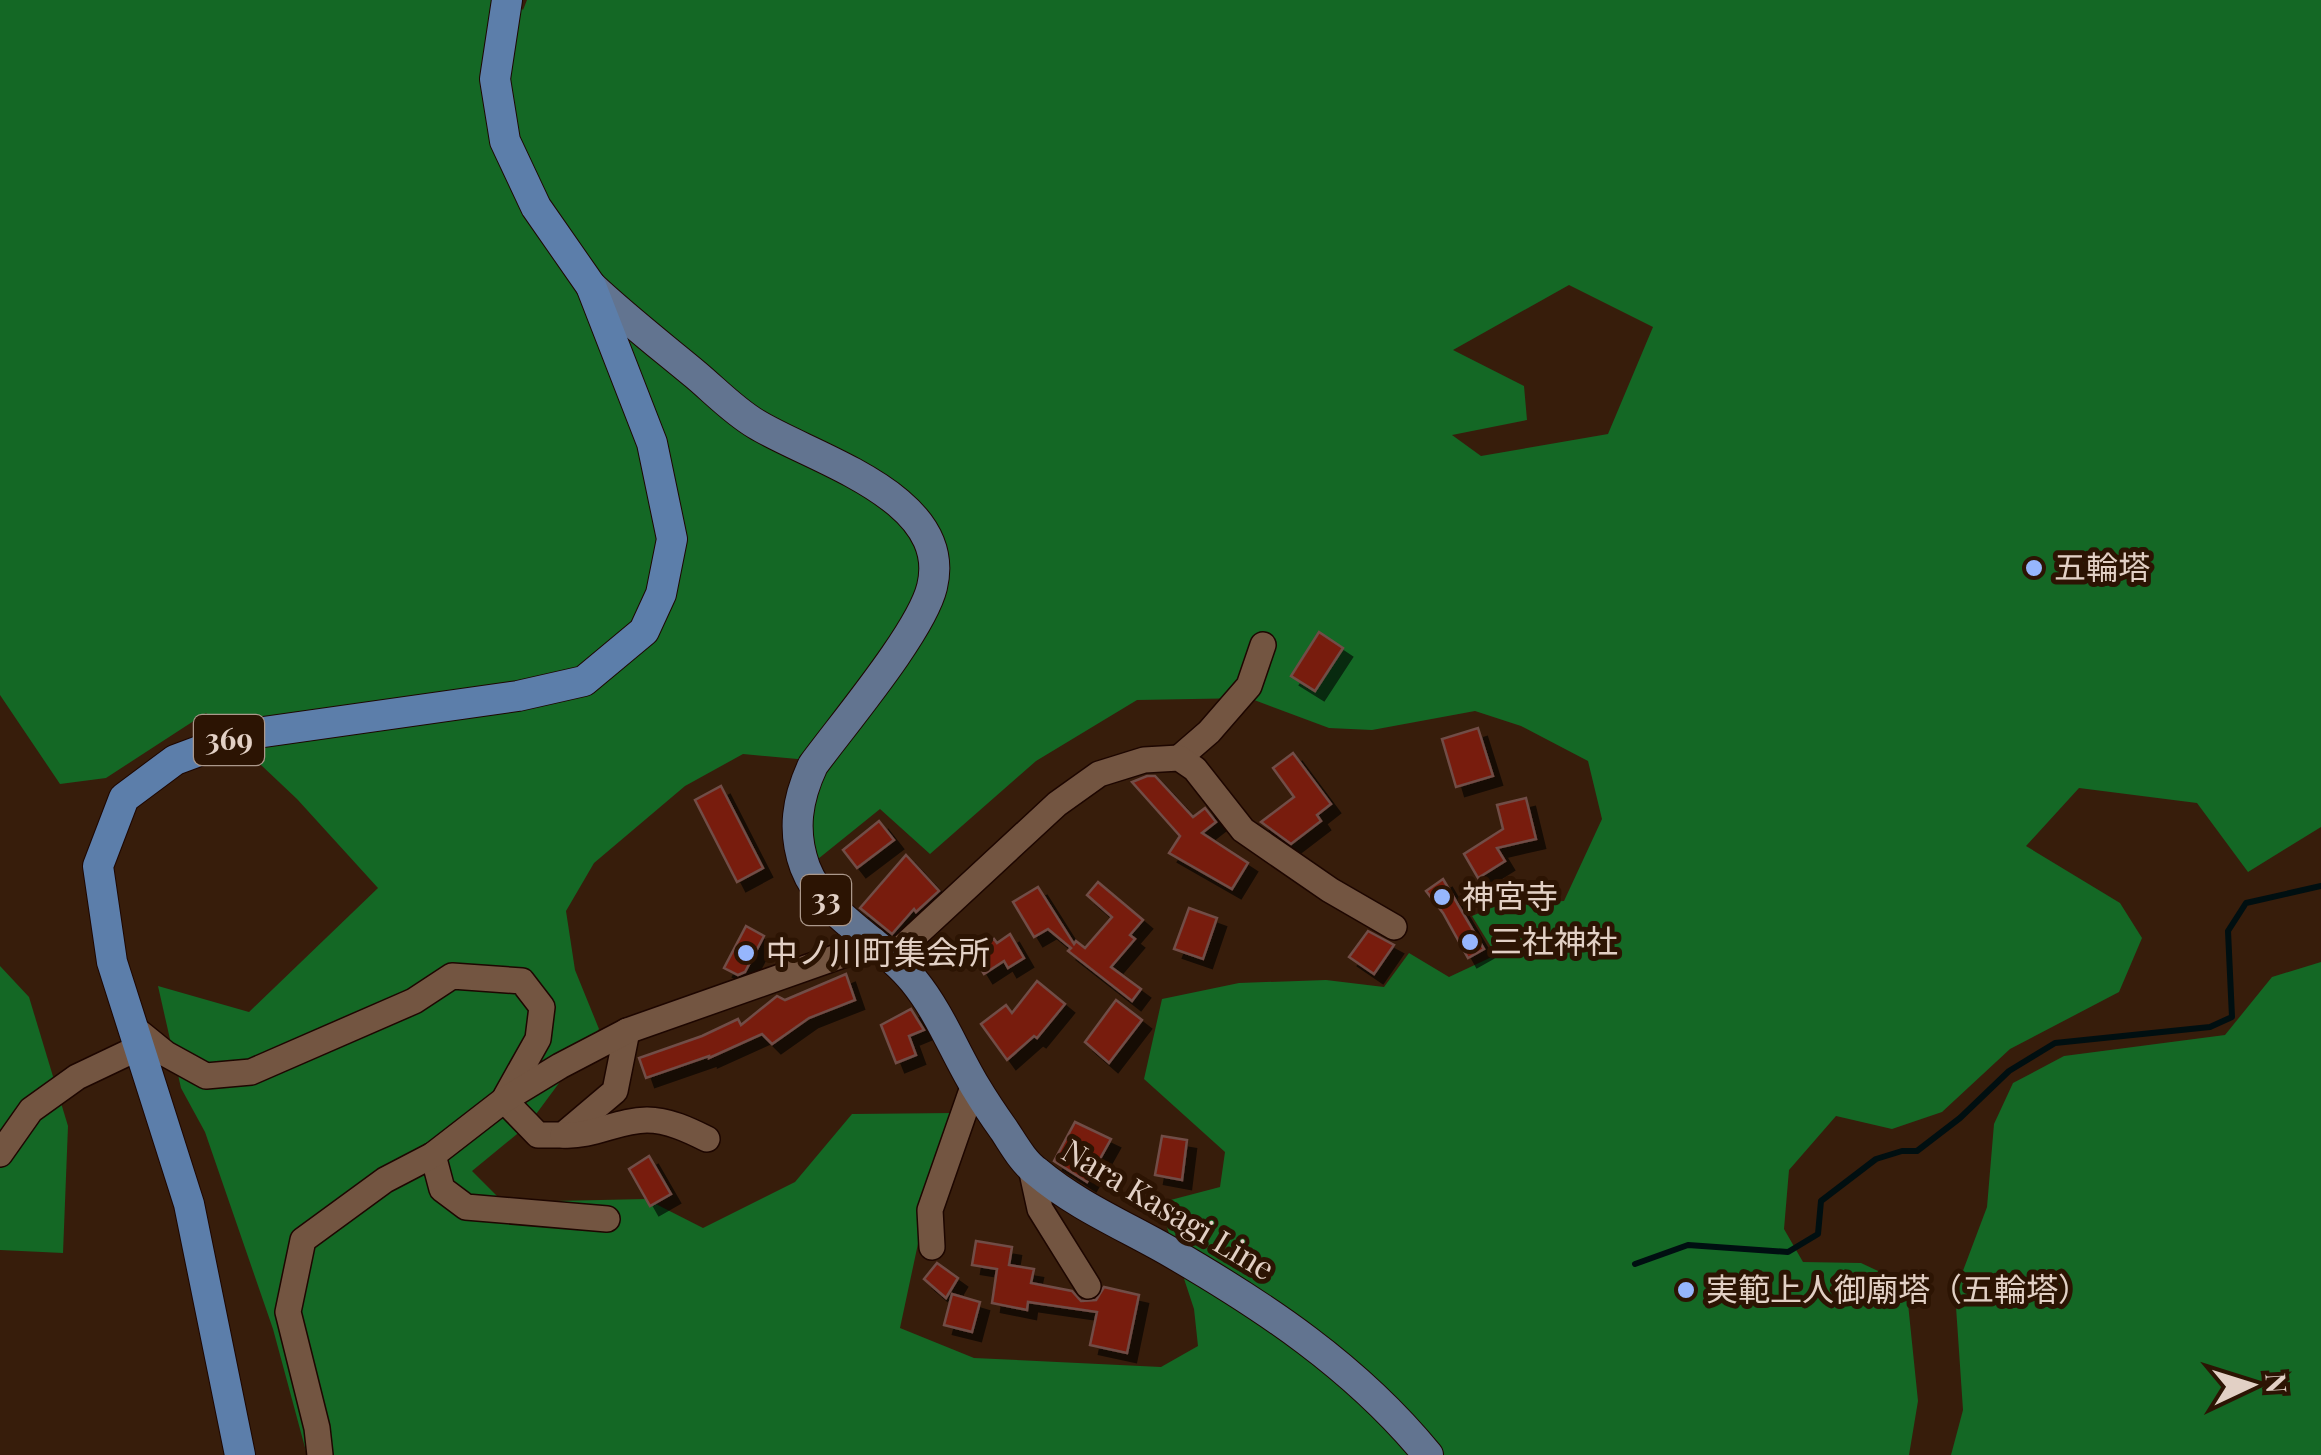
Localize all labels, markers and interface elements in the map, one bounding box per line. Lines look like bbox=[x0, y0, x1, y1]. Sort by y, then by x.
place label: 五輪塔 bbox=[2054, 544, 2150, 587]
marker: 五輪塔 bbox=[2023, 557, 2045, 579]
road number: 369 bbox=[194, 715, 264, 765]
place label: 神宮寺 bbox=[1462, 873, 1558, 916]
road number: 33 bbox=[801, 875, 851, 925]
marker: 神宮寺 bbox=[1431, 886, 1453, 908]
place label: 三社神社 bbox=[1490, 918, 1618, 961]
place label: 中ノ川町集会所 bbox=[766, 929, 990, 972]
marker: 三社神社 bbox=[1459, 931, 1481, 953]
marker: 中ノ川町集会所 bbox=[735, 942, 757, 964]
street label: Nara Kasagi Line bbox=[1055, 1127, 1283, 1288]
place label: 実範上人御廟塔（五輪塔） bbox=[1706, 1266, 2090, 1309]
marker: 実範上人御廟塔（五輪塔） bbox=[1675, 1279, 1697, 1301]
north arrow bbox=[2201, 1335, 2301, 1435]
text: N bbox=[2258, 1372, 2297, 1395]

